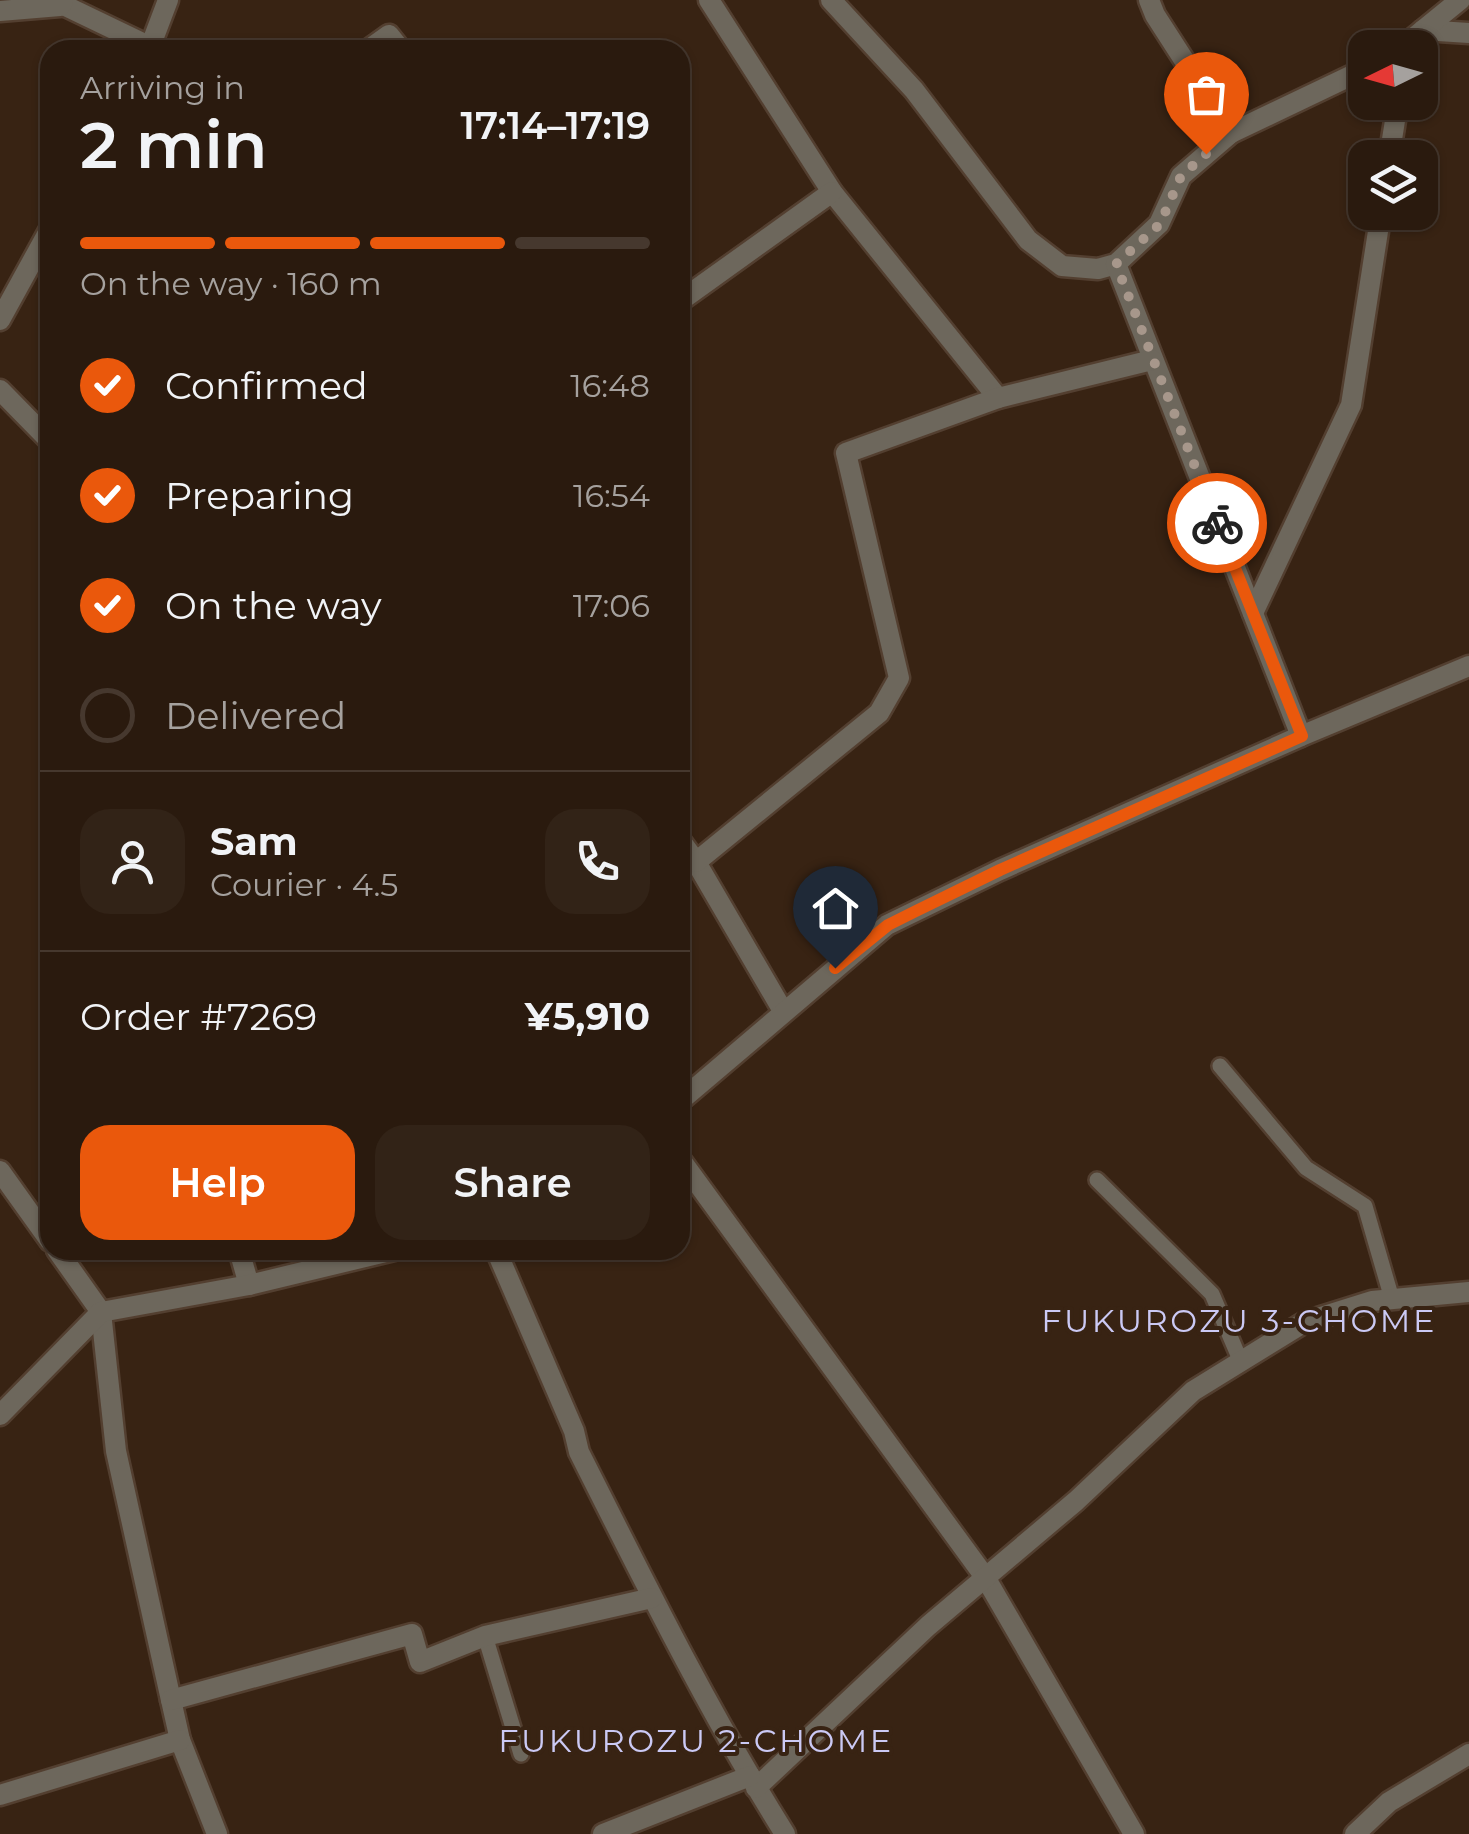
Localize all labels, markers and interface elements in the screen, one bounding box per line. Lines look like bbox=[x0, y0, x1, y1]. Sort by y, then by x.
north arrow bbox=[1348, 30, 1438, 120]
map controls bbox=[1348, 30, 1438, 230]
pin bbox=[1164, 52, 1249, 155]
icon: bag bbox=[1179, 67, 1234, 122]
text: Arriving in bbox=[80, 68, 245, 107]
text: 17:14–17:19 bbox=[461, 102, 650, 149]
text: 2 min bbox=[80, 105, 268, 184]
button: layers bbox=[1348, 140, 1438, 230]
text: On the way · 160 m bbox=[80, 264, 382, 303]
icon: check bbox=[80, 358, 135, 413]
text: Confirmed bbox=[165, 362, 368, 409]
text: 16:48 bbox=[570, 366, 650, 405]
icon: check bbox=[80, 468, 135, 523]
text: Preparing bbox=[165, 472, 354, 519]
courier bbox=[1167, 473, 1267, 573]
text: 16:54 bbox=[573, 476, 650, 515]
icon: bike bbox=[1190, 496, 1245, 551]
icon: check bbox=[80, 578, 135, 633]
text: On the way bbox=[165, 582, 382, 629]
text: 17:06 bbox=[573, 586, 650, 625]
text: Delivered bbox=[165, 692, 346, 739]
button: person bbox=[80, 809, 185, 914]
button: phone bbox=[545, 809, 650, 914]
text: Sam bbox=[210, 818, 298, 865]
text: Courier · 4.5 bbox=[210, 865, 398, 904]
pin bbox=[793, 866, 878, 969]
icon: home bbox=[808, 881, 863, 936]
text: Order #7269 bbox=[80, 993, 317, 1040]
text: ¥5,910 bbox=[525, 993, 650, 1040]
button: Help bbox=[80, 1125, 355, 1240]
button: Share bbox=[375, 1125, 650, 1240]
district label: FUKUROZU 3-CHOME bbox=[1041, 1301, 1437, 1340]
district label: FUKUROZU 2-CHOME bbox=[498, 1721, 894, 1760]

